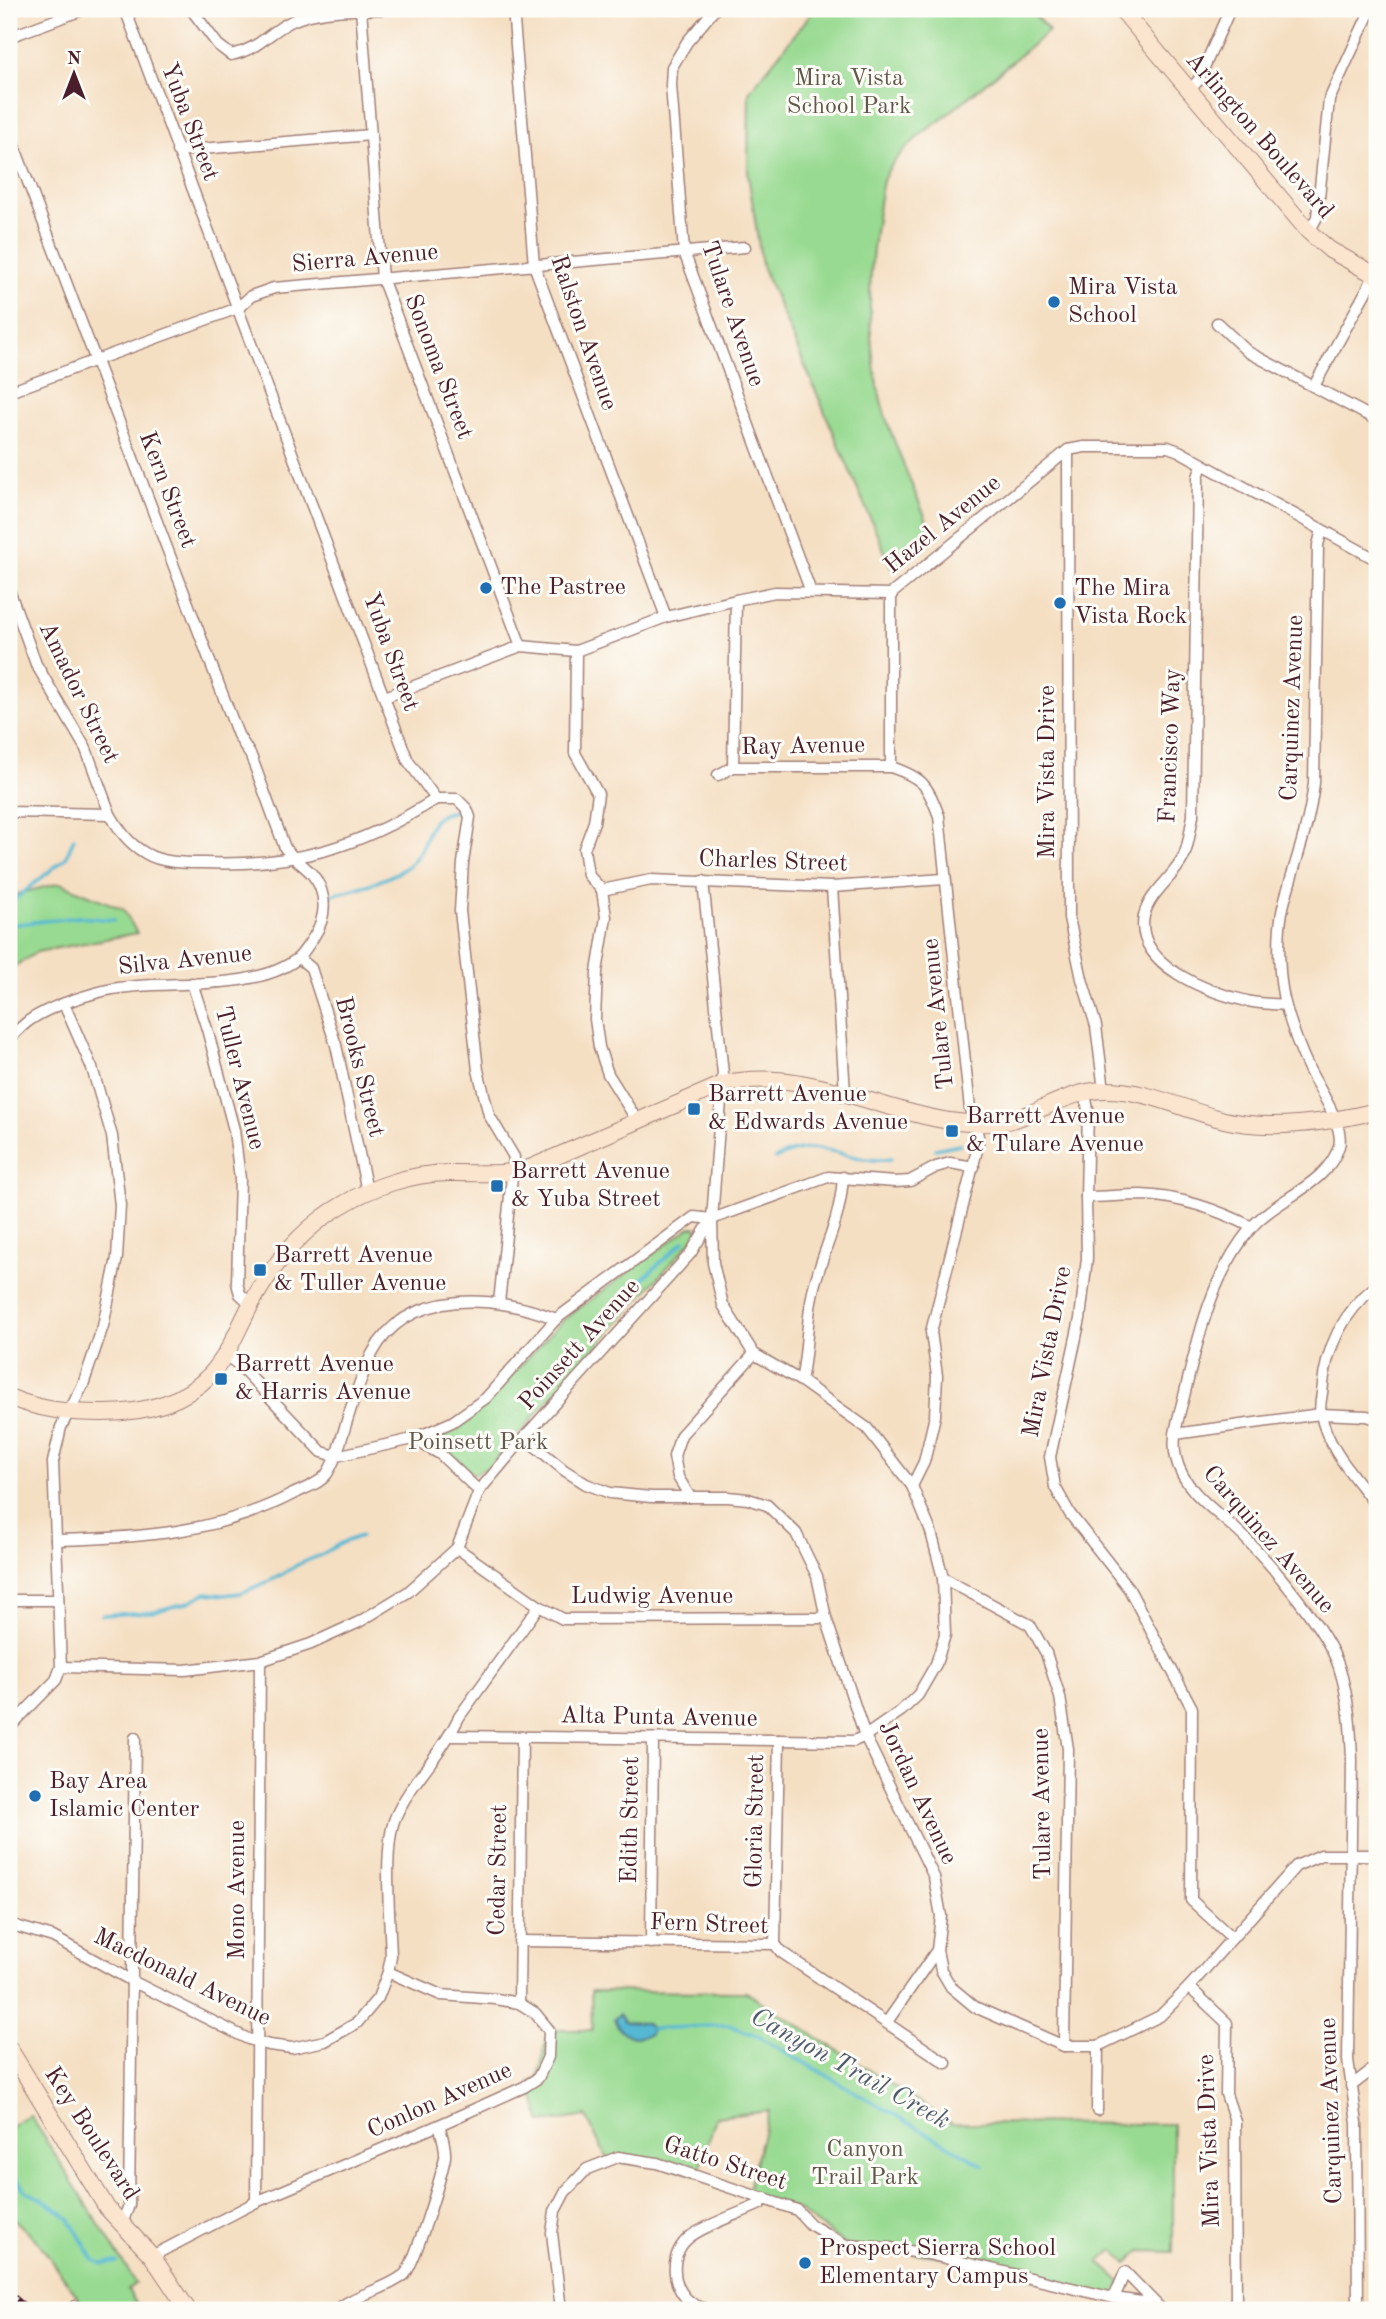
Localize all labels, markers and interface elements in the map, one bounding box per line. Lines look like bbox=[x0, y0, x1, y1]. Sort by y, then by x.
north arrow bbox=[38, 38, 108, 108]
street label: Arlington Boulevard bbox=[1180, 48, 1338, 224]
text: N bbox=[67, 50, 82, 69]
street label: Yuba Street bbox=[156, 60, 222, 184]
park label: Mira Vista School Park bbox=[787, 67, 911, 119]
street label: Tulare Avenue bbox=[696, 238, 768, 390]
street label: Sierra Avenue bbox=[291, 241, 439, 277]
street label: Ralston Avenue bbox=[545, 252, 621, 414]
place label: Mira Vista School bbox=[1068, 276, 1178, 328]
street label: Sonoma Street bbox=[399, 291, 477, 443]
marker: Mira Vista School bbox=[1046, 294, 1062, 310]
street label: Kern Street bbox=[134, 429, 200, 551]
street label: Hazel Avenue bbox=[880, 471, 1006, 579]
place label: The Pastree bbox=[500, 576, 626, 600]
place label: The Mira Vista Rock bbox=[1074, 577, 1187, 629]
marker: The Pastree bbox=[478, 580, 494, 596]
street label: Yuba Street bbox=[358, 590, 422, 714]
marker: The Mira Vista Rock bbox=[1052, 595, 1068, 611]
street label: Carquinez Avenue bbox=[1278, 614, 1308, 802]
street label: Amador Street bbox=[33, 619, 123, 767]
street label: Francisco Way bbox=[1156, 668, 1186, 824]
street label: Mira Vista Drive bbox=[1036, 685, 1060, 859]
street label: Ray Avenue bbox=[741, 734, 865, 760]
street label: Charles Street bbox=[698, 847, 848, 877]
street label: Tulare Avenue bbox=[919, 937, 959, 1091]
street label: Silva Avenue bbox=[117, 942, 253, 980]
street label: Brooks Street bbox=[330, 995, 388, 1139]
street label: Tuller Avenue bbox=[210, 1004, 268, 1152]
place label: Barrett Avenue & Edwards Avenue bbox=[708, 1083, 908, 1135]
marker: Barrett Avenue & Edwards Avenue bbox=[686, 1101, 702, 1117]
place label: Barrett Avenue & Tulare Avenue bbox=[966, 1105, 1144, 1157]
marker: Barrett Avenue & Tulare Avenue bbox=[944, 1123, 960, 1139]
place label: Barrett Avenue & Yuba Street bbox=[511, 1160, 670, 1212]
marker: Barrett Avenue & Yuba Street bbox=[489, 1178, 505, 1194]
place label: Barrett Avenue & Tuller Avenue bbox=[274, 1244, 446, 1296]
marker: Barrett Avenue & Tuller Avenue bbox=[252, 1262, 268, 1278]
street label: Mira Vista Drive bbox=[1020, 1264, 1076, 1440]
street label: Poinsett Avenue bbox=[515, 1275, 645, 1415]
place label: Barrett Avenue & Harris Avenue bbox=[235, 1353, 411, 1405]
marker: Barrett Avenue & Harris Avenue bbox=[213, 1371, 229, 1387]
park label: Poinsett Park bbox=[408, 1431, 548, 1455]
street label: Carquinez Avenue bbox=[1198, 1462, 1338, 1618]
street label: Ludwig Avenue bbox=[571, 1585, 733, 1609]
street label: Alta Punta Avenue bbox=[560, 1704, 758, 1732]
street label: Jordan Avenue bbox=[873, 1718, 961, 1868]
street label: Tulare Avenue bbox=[1030, 1728, 1056, 1880]
street label: Gloria Street bbox=[743, 1754, 769, 1888]
street label: Edith Street bbox=[618, 1756, 644, 1884]
place label: Bay Area Islamic Center bbox=[49, 1770, 199, 1822]
marker: Bay Area Islamic Center bbox=[27, 1788, 43, 1804]
street label: Cedar Street bbox=[486, 1804, 512, 1936]
street label: Mono Avenue bbox=[226, 1820, 250, 1960]
street label: Fern Street bbox=[649, 1911, 769, 1939]
street label: Macdonald Avenue bbox=[90, 1925, 274, 2031]
water label: Canyon Trail Creek bbox=[746, 2004, 954, 2134]
street label: Carquinez Avenue bbox=[1317, 2017, 1347, 2205]
street label: Mira Vista Drive bbox=[1195, 2054, 1225, 2228]
street label: Conlon Avenue bbox=[364, 2058, 516, 2144]
street label: Key Boulevard bbox=[39, 2063, 143, 2205]
street label: Gatto Street bbox=[660, 2133, 790, 2195]
park label: Canyon Trail Park bbox=[811, 2138, 919, 2190]
place label: Prospect Sierra School Elementary Campus bbox=[819, 2237, 1056, 2289]
marker: Prospect Sierra School Elementary Campus bbox=[797, 2255, 813, 2271]

